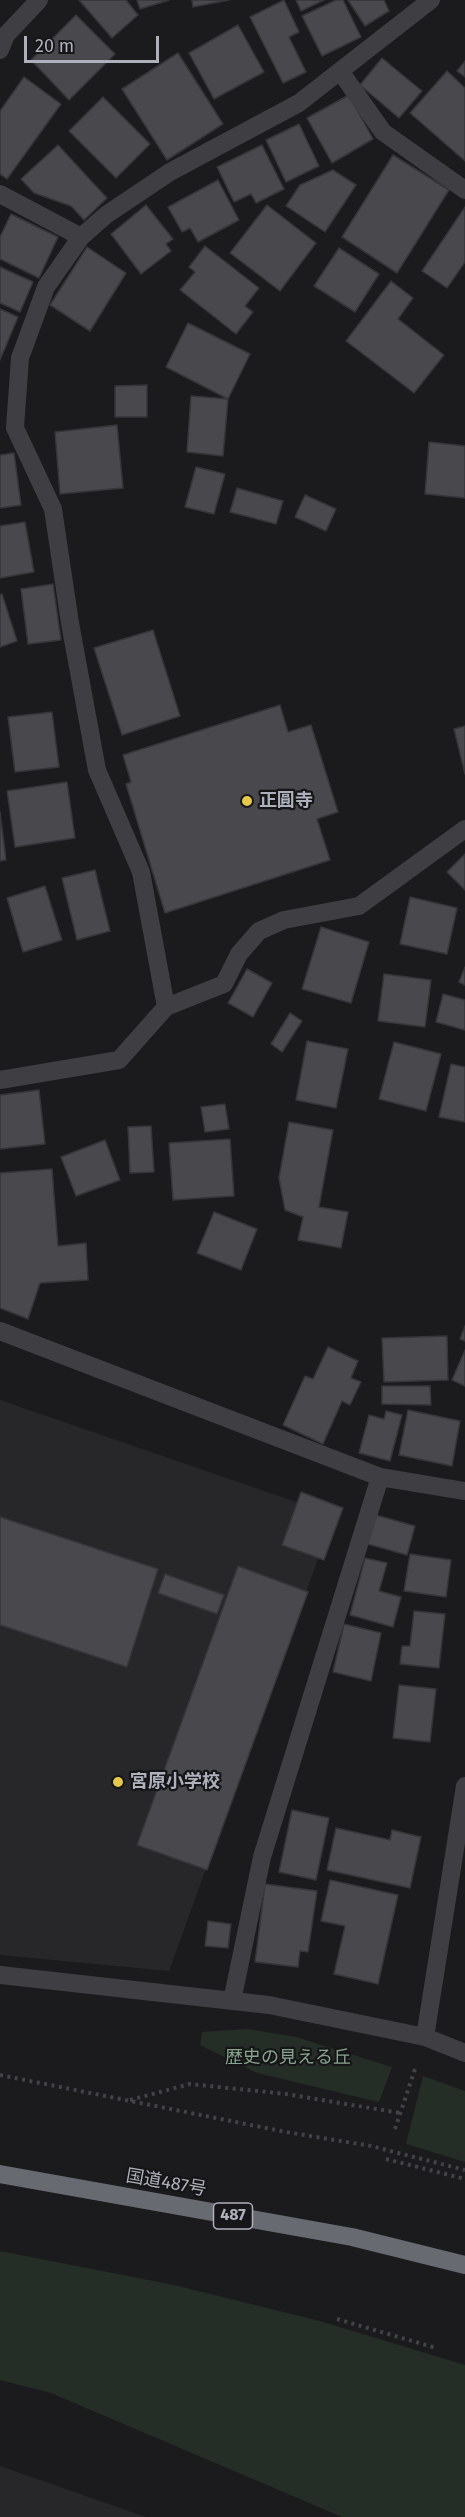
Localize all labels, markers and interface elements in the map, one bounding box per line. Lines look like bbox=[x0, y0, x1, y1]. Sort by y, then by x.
scale bar bbox=[27, 24, 162, 62]
text: 20 m bbox=[35, 35, 74, 57]
place label: 正圓寺 bbox=[259, 790, 313, 812]
marker: 正圓寺 bbox=[240, 794, 254, 808]
place label: 宮原小学校 bbox=[130, 1771, 220, 1793]
marker: 宮原小学校 bbox=[111, 1775, 125, 1789]
park label: 歴史の見える丘 bbox=[225, 2047, 351, 2069]
street label: 国道487号 bbox=[124, 2165, 208, 2201]
road number: 487 bbox=[214, 2203, 252, 2229]

